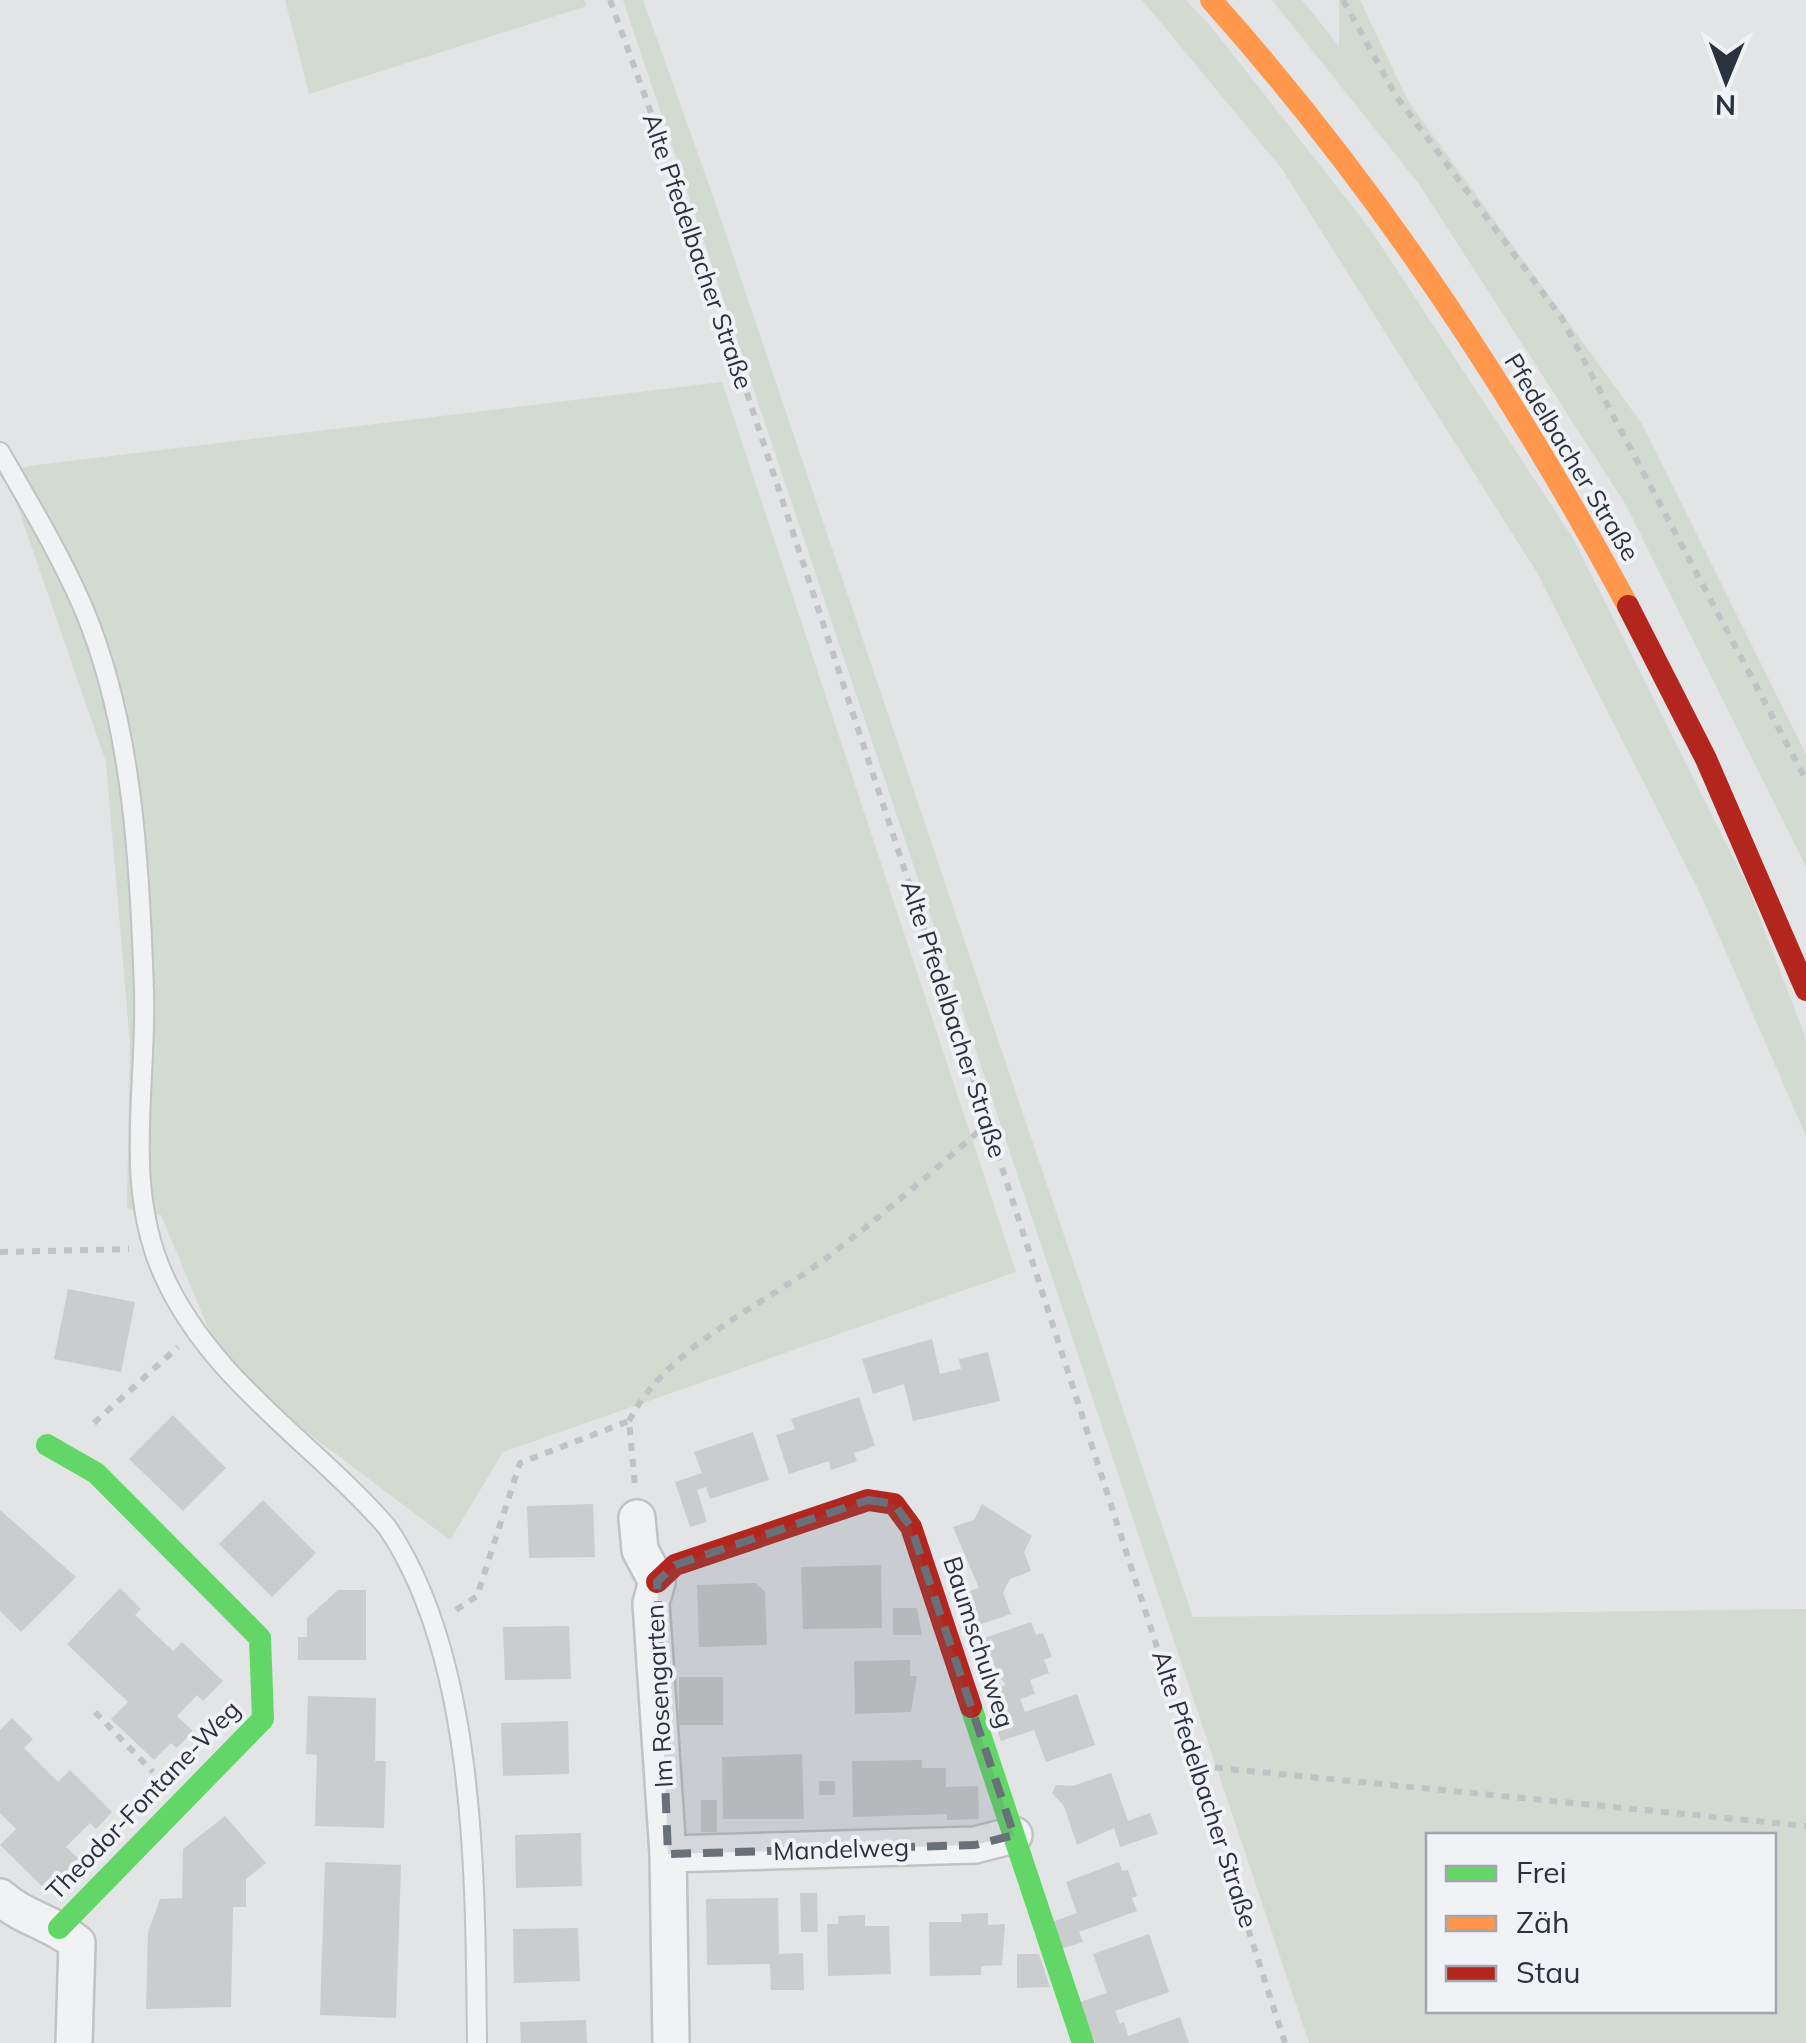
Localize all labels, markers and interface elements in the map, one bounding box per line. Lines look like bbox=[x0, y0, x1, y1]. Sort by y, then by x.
north arrow bbox=[1676, 30, 1776, 130]
text: N bbox=[1715, 88, 1736, 123]
street label: Alte Pfedelbacher Straße bbox=[637, 109, 760, 393]
street label: Pfedelbacher Straße bbox=[1498, 347, 1647, 566]
street label: Alte Pfedelbacher Straße bbox=[895, 876, 1014, 1161]
street label: Baumschulweg bbox=[937, 1552, 1022, 1731]
street label: Im Rosengarten bbox=[638, 1604, 679, 1789]
street label: Alte Pfedelbacher Straße bbox=[1146, 1646, 1265, 1931]
street label: Theodor-Fontane-Weg bbox=[39, 1693, 246, 1906]
street label: Mandelweg bbox=[773, 1831, 909, 1866]
legend bbox=[1426, 1833, 1776, 2013]
text: Frei bbox=[1516, 1853, 1567, 1891]
text: Zäh bbox=[1516, 1903, 1569, 1941]
text: Stau bbox=[1516, 1953, 1580, 1991]

